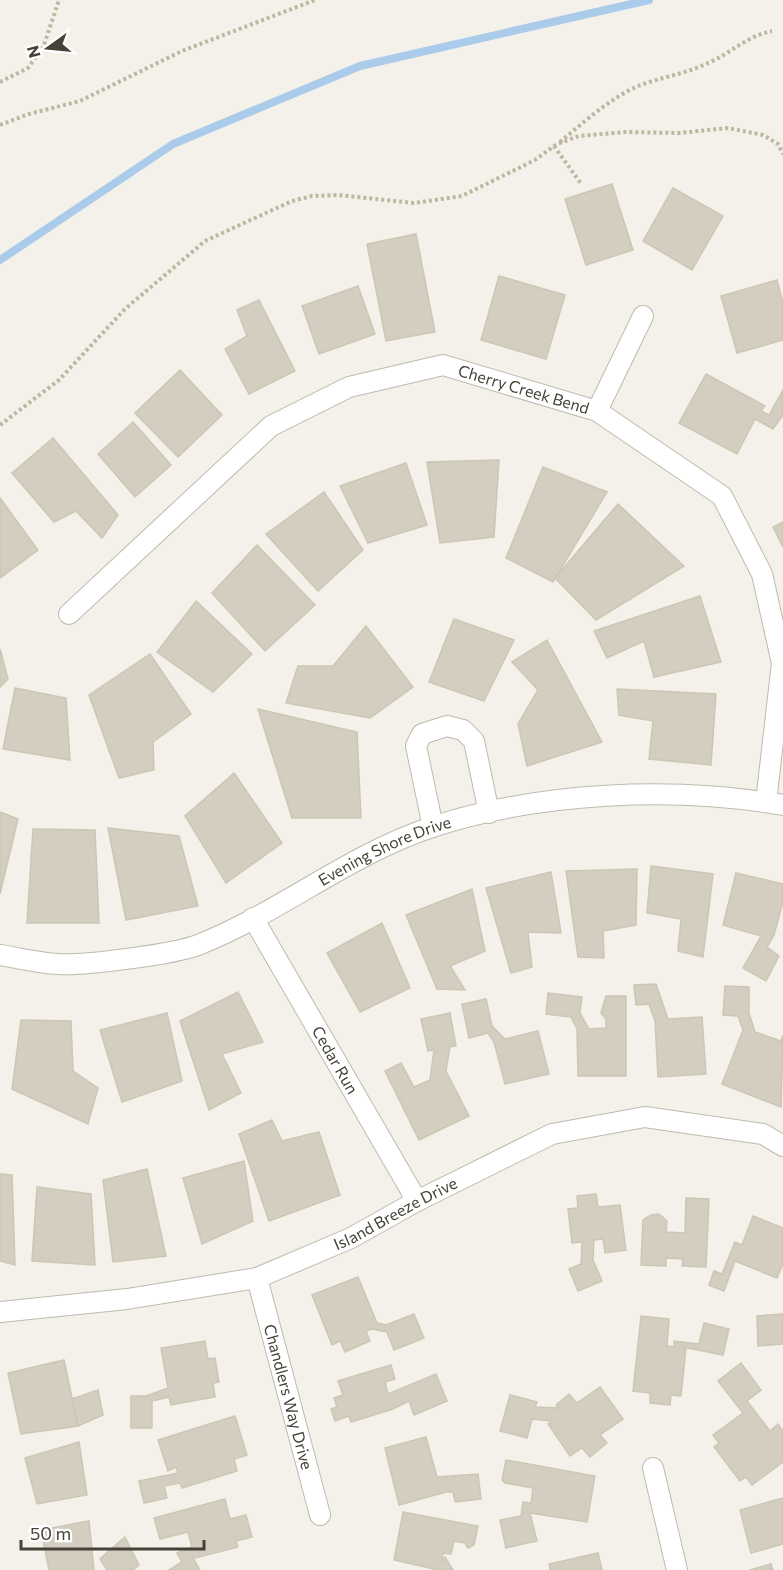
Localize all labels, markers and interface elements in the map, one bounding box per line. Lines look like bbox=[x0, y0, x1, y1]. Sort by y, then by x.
north arrow bbox=[18, 18, 78, 78]
text: N bbox=[22, 44, 44, 60]
street label: Cherry Creek Bend bbox=[456, 360, 592, 417]
street label: Evening Shore Drive bbox=[315, 812, 453, 889]
street label: Cedar Run bbox=[309, 1022, 363, 1097]
street label: Island Breeze Drive bbox=[330, 1173, 460, 1253]
street label: Chandlers Way Drive bbox=[261, 1322, 317, 1472]
scale bar bbox=[21, 1513, 204, 1551]
text: 50 m bbox=[30, 1522, 71, 1544]

